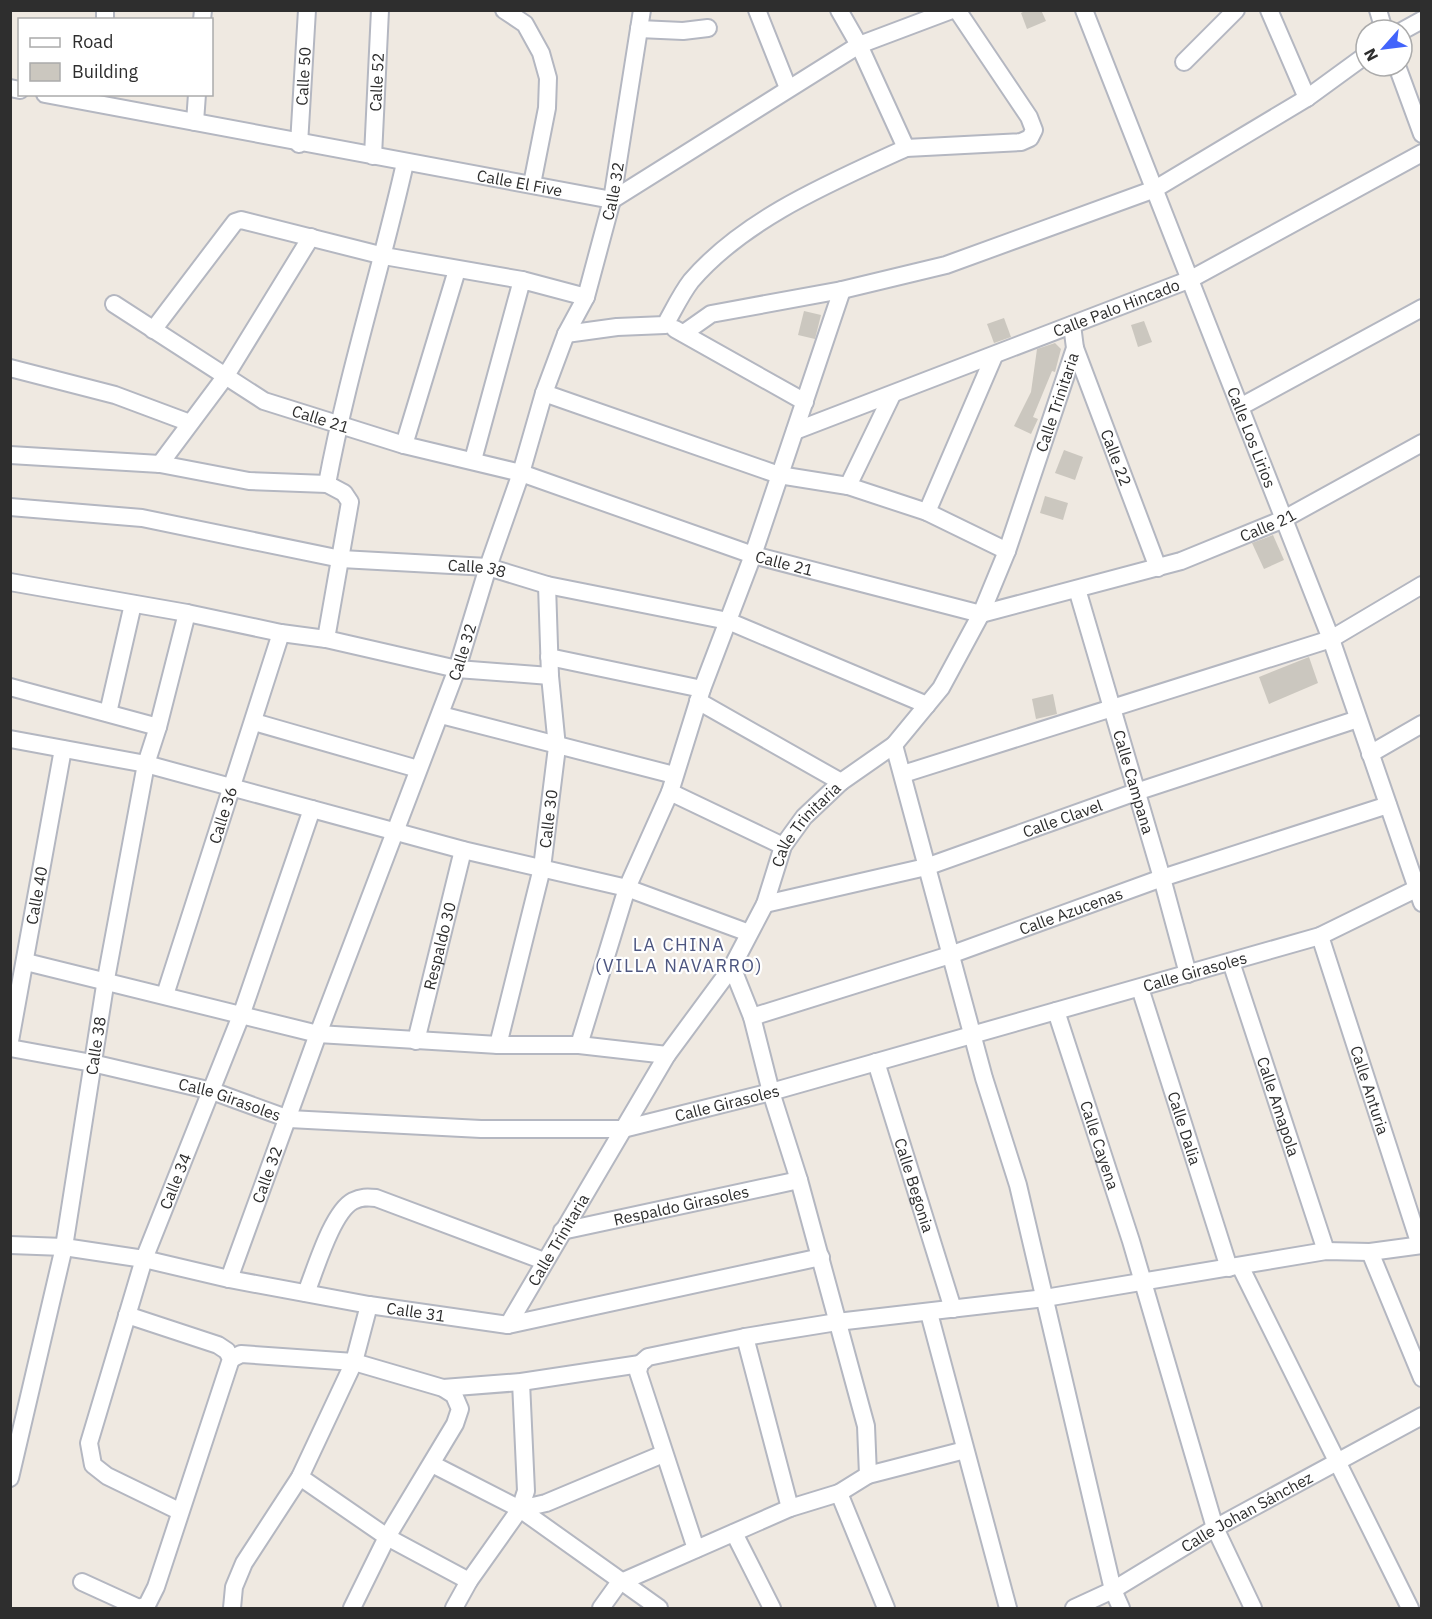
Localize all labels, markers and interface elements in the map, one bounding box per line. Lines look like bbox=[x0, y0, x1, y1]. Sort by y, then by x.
legend bbox=[18, 18, 213, 96]
north arrow bbox=[1354, 18, 1414, 78]
text: Road bbox=[72, 30, 113, 53]
text: N bbox=[1359, 45, 1382, 65]
street label: Calle 50 bbox=[291, 46, 315, 106]
street label: Calle 52 bbox=[365, 52, 388, 112]
text: Building bbox=[72, 60, 139, 83]
street label: Calle 32 bbox=[597, 161, 628, 223]
street label: Calle El Five bbox=[475, 165, 564, 201]
street label: Calle Palo Hincado bbox=[1050, 274, 1182, 341]
street label: Calle Trinitaria bbox=[1031, 349, 1083, 455]
street label: Calle Los Lirios bbox=[1223, 384, 1281, 491]
street label: Calle 21 bbox=[290, 400, 352, 437]
street label: Calle 22 bbox=[1097, 426, 1136, 489]
street label: Calle 21 bbox=[1237, 504, 1299, 546]
street label: Calle 21 bbox=[753, 546, 815, 580]
street label: Calle 38 bbox=[447, 555, 509, 582]
street label: Calle 32 bbox=[443, 621, 480, 683]
street label: Calle Campana bbox=[1109, 727, 1159, 837]
street label: Calle Trinitaria bbox=[767, 777, 845, 869]
street label: Calle 36 bbox=[204, 784, 241, 846]
street label: Calle 30 bbox=[535, 788, 562, 849]
street label: Calle Clavel bbox=[1020, 795, 1105, 842]
street label: Calle 40 bbox=[21, 865, 52, 926]
street label: Calle Azucenas bbox=[1016, 883, 1125, 939]
street label: Respaldo 30 bbox=[419, 900, 460, 992]
district label: LA CHINA (VILLA NAVARRO) bbox=[595, 933, 763, 977]
street label: Calle Girasoles bbox=[1141, 947, 1249, 996]
street label: Calle 38 bbox=[81, 1015, 110, 1076]
street label: Calle Anturia bbox=[1346, 1043, 1394, 1138]
street label: Calle Amapola bbox=[1253, 1054, 1304, 1159]
street label: Calle Girasoles bbox=[177, 1074, 284, 1125]
street label: Calle Girasoles bbox=[673, 1080, 782, 1126]
street label: Calle Dalia bbox=[1164, 1089, 1206, 1168]
street label: Calle Cayena bbox=[1076, 1098, 1124, 1193]
street label: Calle Begonia bbox=[890, 1135, 939, 1235]
street label: Calle 32 bbox=[247, 1144, 286, 1206]
street label: Calle 34 bbox=[155, 1150, 195, 1212]
street label: Respaldo Girasoles bbox=[612, 1181, 751, 1230]
street label: Calle Trinitaria bbox=[523, 1190, 593, 1289]
street label: Calle 31 bbox=[385, 1298, 446, 1326]
street label: Calle Johan Sánchez bbox=[1177, 1467, 1316, 1556]

